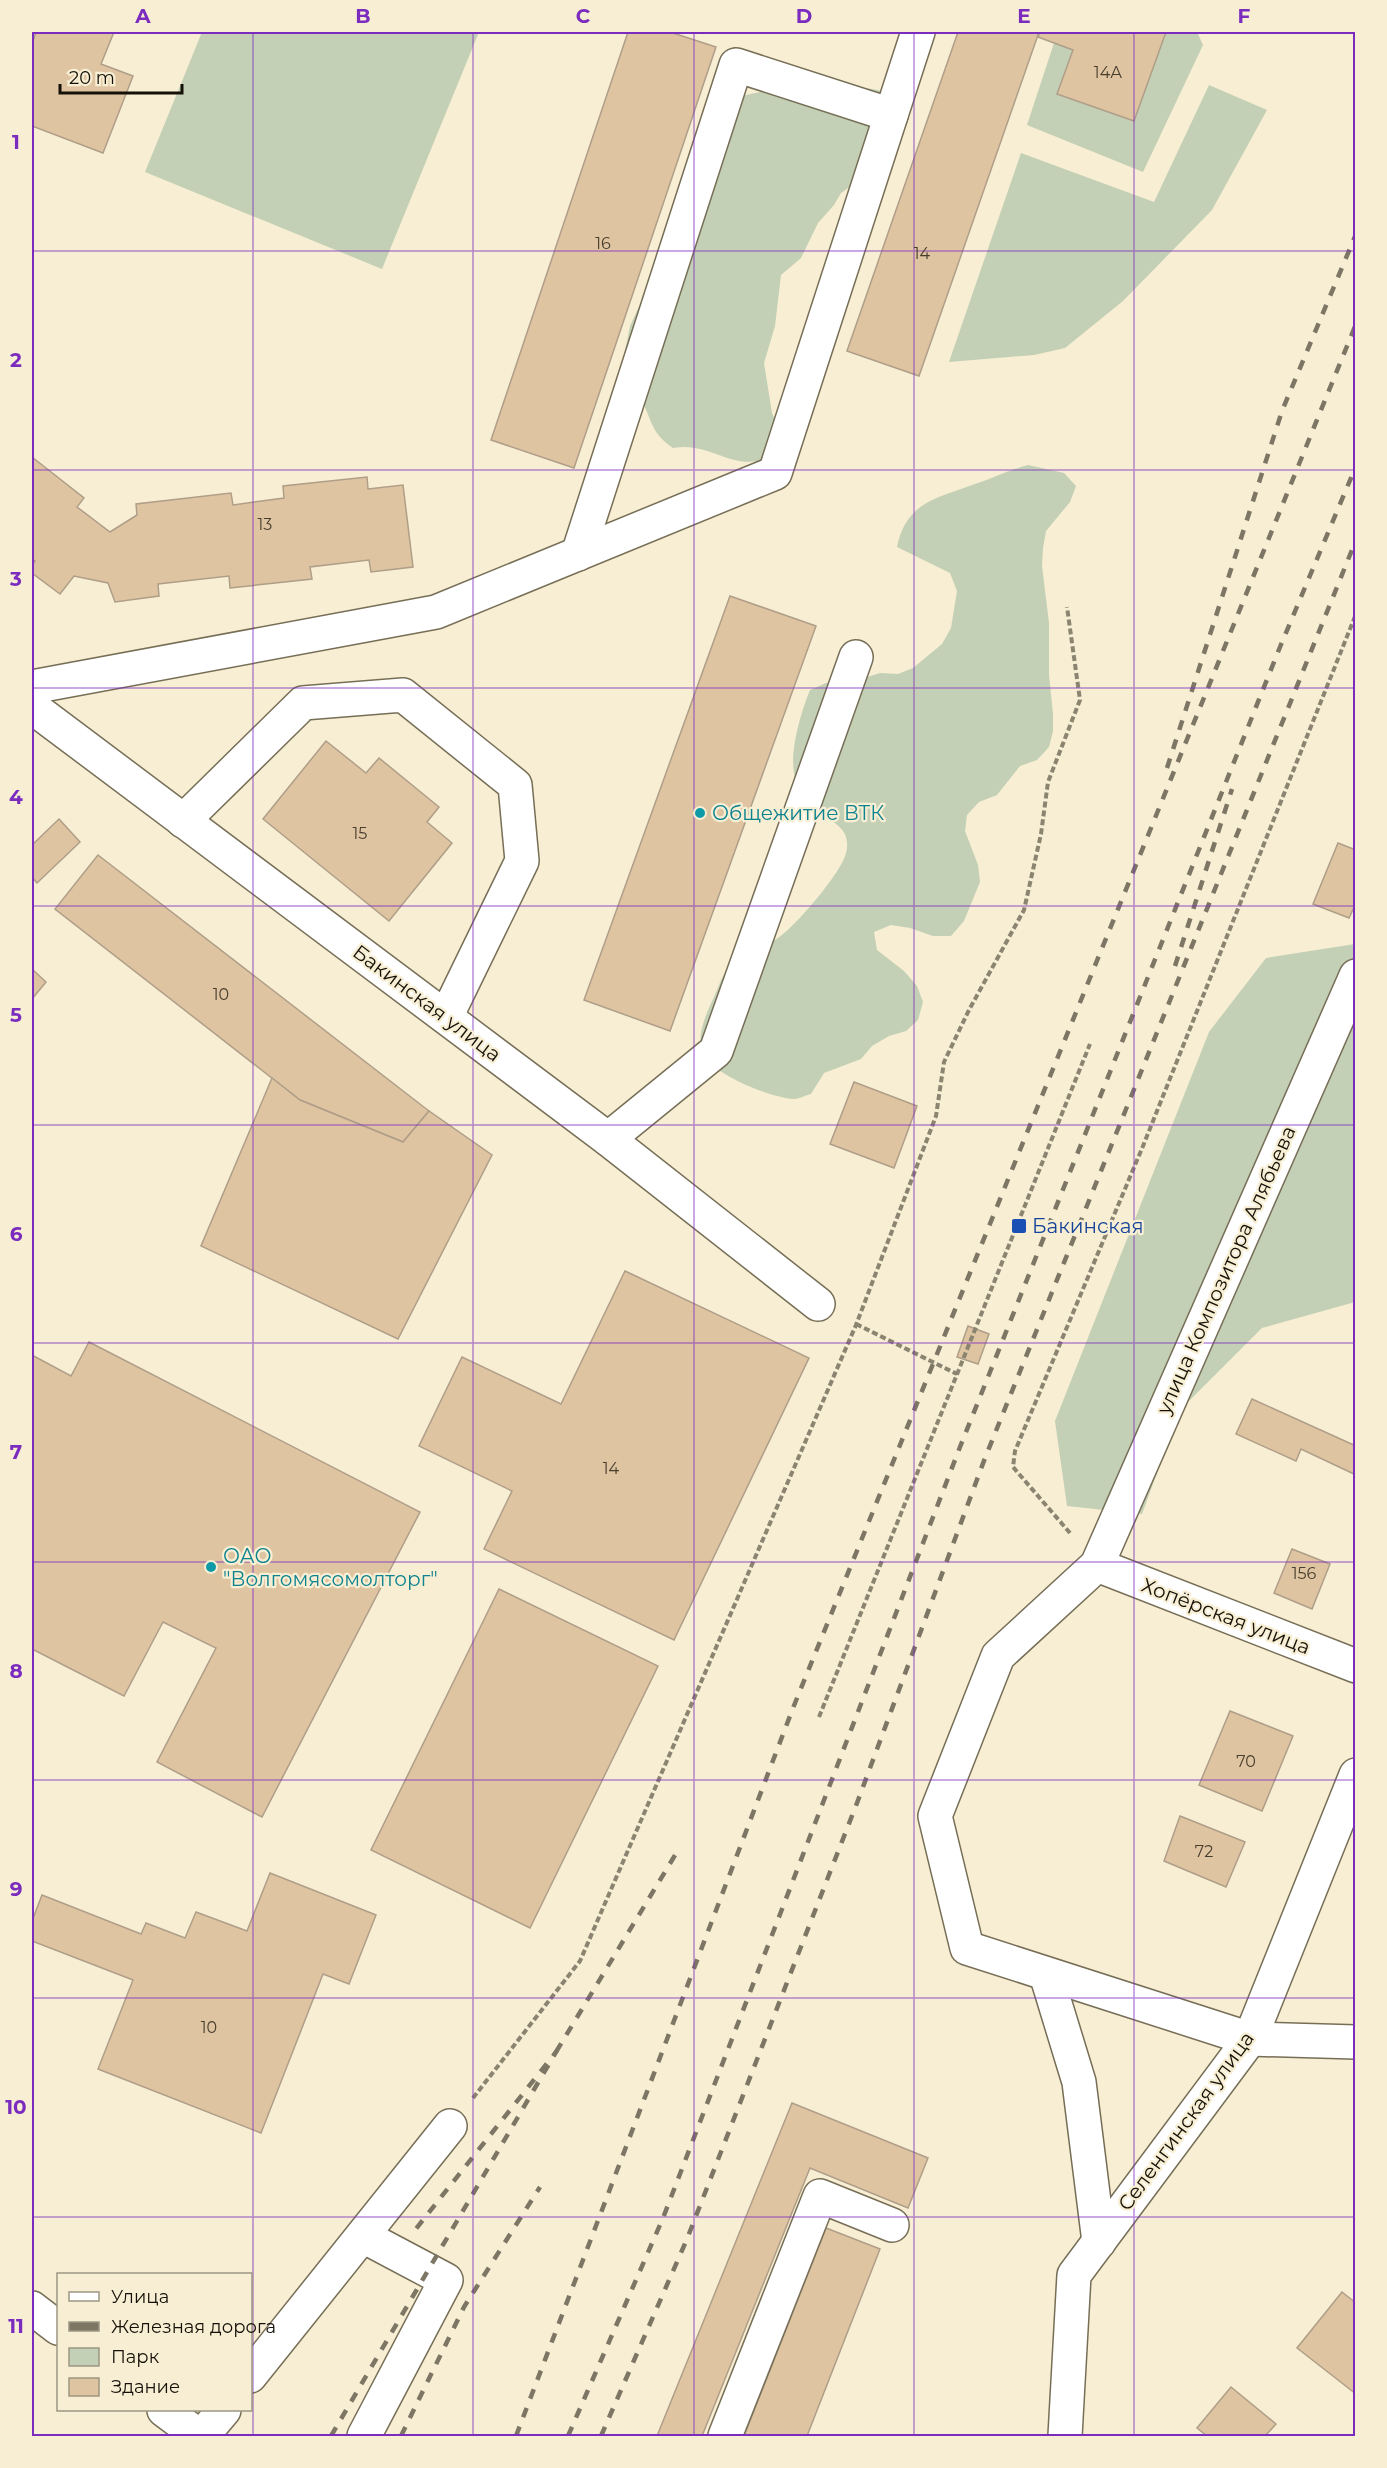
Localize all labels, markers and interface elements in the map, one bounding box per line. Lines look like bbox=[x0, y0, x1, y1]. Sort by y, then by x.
text: A bbox=[134, 4, 151, 28]
text: B bbox=[355, 4, 371, 28]
text: C bbox=[576, 4, 591, 28]
text: D bbox=[796, 4, 812, 28]
text: E bbox=[1017, 4, 1031, 28]
text: F bbox=[1238, 4, 1251, 28]
scale bar bbox=[60, 57, 182, 95]
house number: 14А bbox=[1094, 63, 1122, 82]
text: 20 m bbox=[69, 67, 115, 89]
text: 1 bbox=[12, 130, 20, 154]
house number: 16 bbox=[595, 234, 611, 253]
house number: 14 bbox=[914, 244, 931, 263]
text: 2 bbox=[10, 348, 22, 372]
house number: 13 bbox=[258, 515, 272, 534]
text: 3 bbox=[9, 567, 22, 591]
text: 4 bbox=[9, 785, 23, 809]
place label: Общежитие ВТК bbox=[712, 801, 884, 825]
marker: Общежитие ВТК bbox=[693, 806, 707, 820]
house number: 15 bbox=[353, 824, 367, 843]
street label: Бакинская улица bbox=[348, 939, 506, 1067]
house number: 10 bbox=[213, 985, 229, 1004]
text: 5 bbox=[10, 1003, 22, 1027]
street label: улица Композитора Алябьева bbox=[1151, 1122, 1301, 1419]
place label: Бакинская bbox=[1032, 1214, 1144, 1238]
marker: Бакинская bbox=[1010, 1217, 1028, 1235]
text: 6 bbox=[10, 1222, 23, 1246]
text: 7 bbox=[10, 1440, 22, 1464]
house number: 14 bbox=[603, 1459, 620, 1478]
place label: ОАО "Волгомясомолторг" bbox=[223, 1544, 438, 1591]
marker: ОАО "Волгомясомолторг" bbox=[204, 1560, 218, 1574]
house number: 156 bbox=[1292, 1564, 1317, 1583]
street label: Хопёрская улица bbox=[1138, 1573, 1314, 1659]
text: 8 bbox=[9, 1659, 23, 1683]
house number: 70 bbox=[1236, 1752, 1256, 1771]
house number: 72 bbox=[1195, 1842, 1213, 1861]
text: 9 bbox=[10, 1877, 22, 1901]
house number: 10 bbox=[201, 2018, 217, 2037]
street label: Селенгинская улица bbox=[1113, 2027, 1259, 2215]
text: 10 bbox=[5, 2095, 27, 2119]
legend bbox=[57, 2273, 252, 2411]
text: Улица bbox=[111, 2286, 169, 2308]
text: 11 bbox=[8, 2314, 24, 2338]
text: Железная дорога bbox=[111, 2316, 276, 2338]
text: Парк bbox=[111, 2346, 160, 2368]
text: Здание bbox=[111, 2376, 180, 2398]

